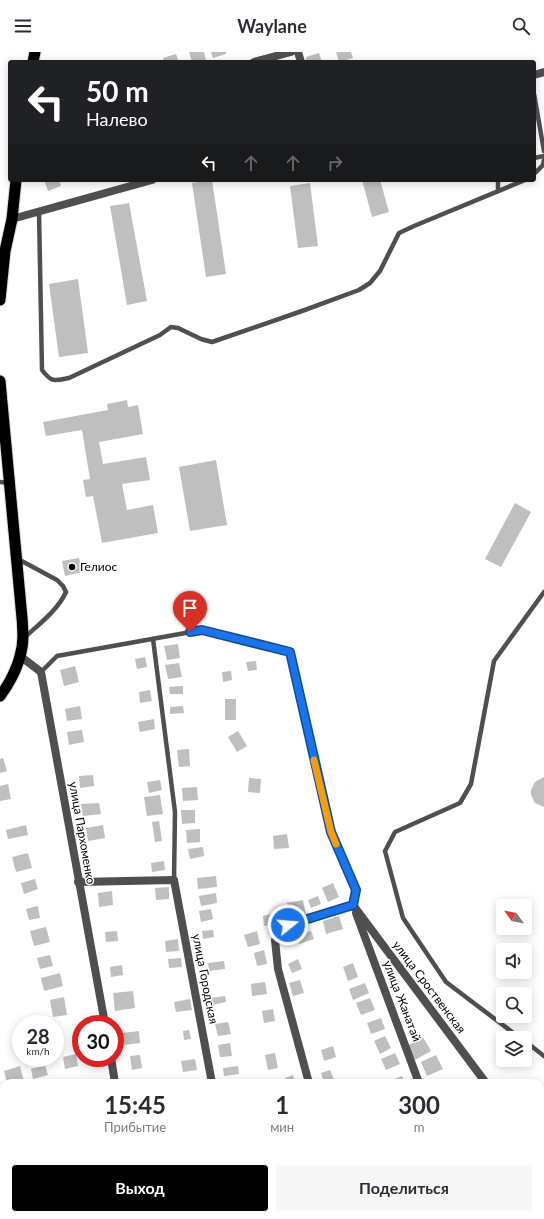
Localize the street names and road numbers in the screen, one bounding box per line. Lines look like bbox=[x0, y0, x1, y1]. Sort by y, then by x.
street label: улица Пархоменко bbox=[66, 781, 99, 886]
street label: улица Городская bbox=[189, 933, 222, 1025]
street label: улица Сроственская bbox=[390, 937, 469, 1036]
street label: улица Жанатай bbox=[380, 958, 425, 1044]

